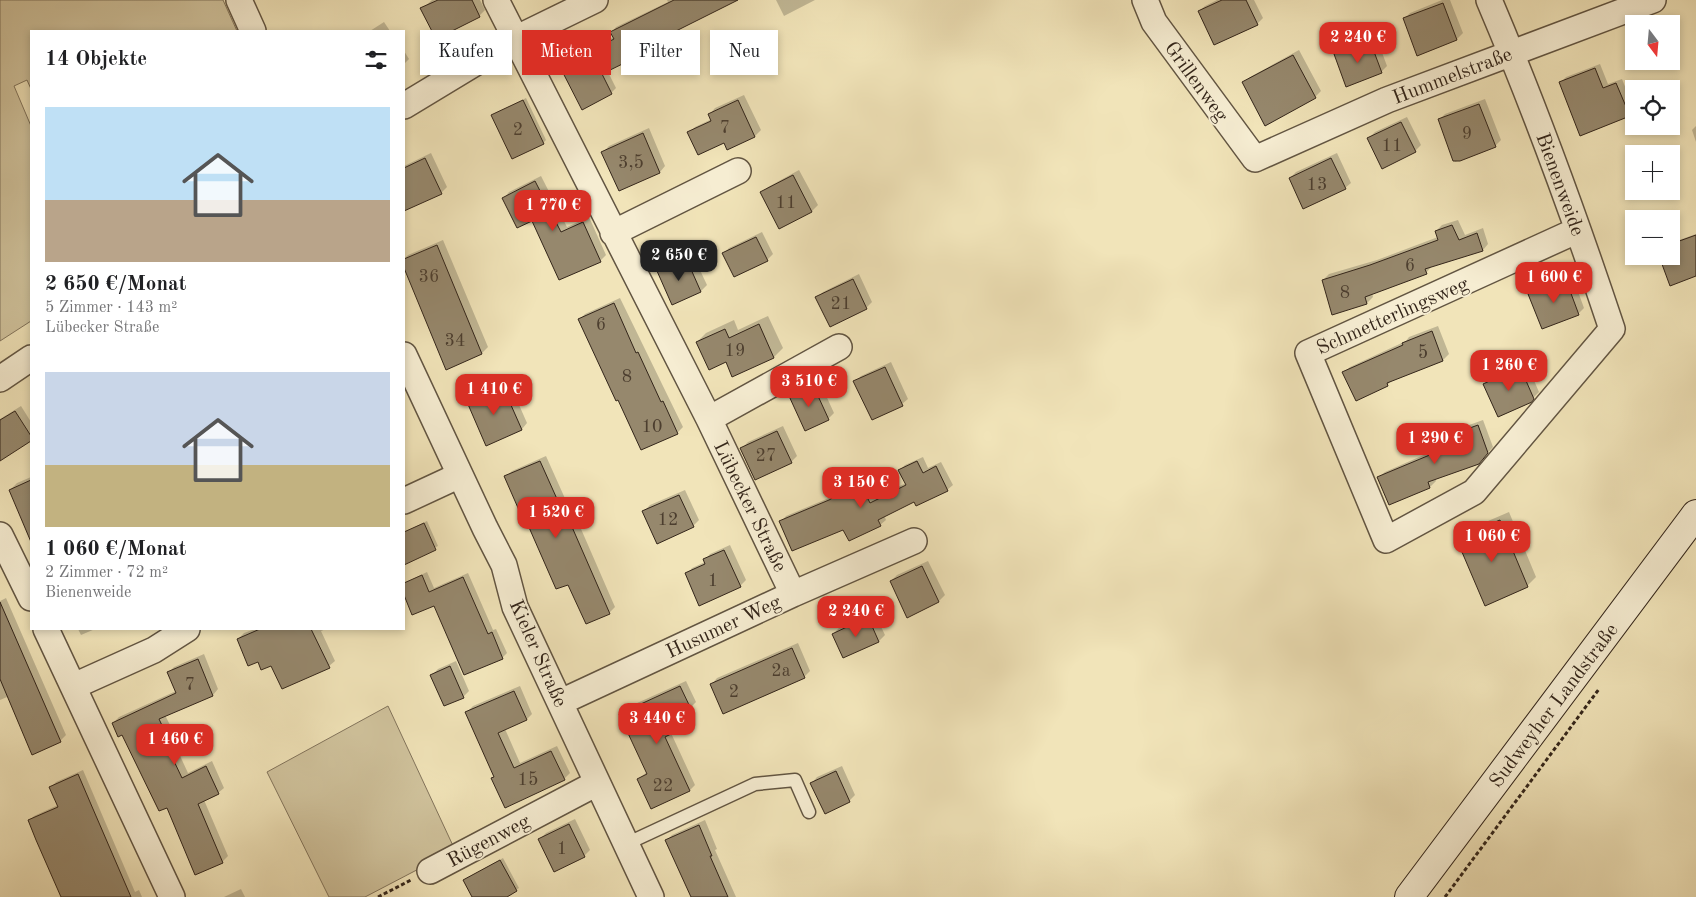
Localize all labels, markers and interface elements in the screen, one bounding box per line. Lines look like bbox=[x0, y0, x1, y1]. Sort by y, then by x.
north arrow bbox=[1625, 15, 1680, 70]
map controls bbox=[1625, 15, 1680, 265]
pin: 2 240 € bbox=[1312, 22, 1404, 64]
chip: Kaufen bbox=[420, 30, 512, 75]
chip: Mieten bbox=[522, 30, 611, 75]
chip: Filter bbox=[621, 30, 700, 75]
chip: Neu bbox=[710, 30, 778, 75]
text: 2 240 € bbox=[1330, 30, 1386, 46]
street label: Grillenweg bbox=[1160, 39, 1231, 126]
street label: Hummelstraße bbox=[1390, 45, 1515, 109]
icon: filters bbox=[362, 46, 390, 74]
text: 14 Objekte bbox=[45, 49, 147, 70]
button: locate bbox=[1625, 80, 1680, 135]
house number: 7 bbox=[720, 119, 730, 137]
house number: 2 bbox=[513, 121, 523, 139]
house number: 9 bbox=[1462, 125, 1472, 143]
street label: Bienenweide bbox=[1531, 131, 1587, 239]
house number: 11 bbox=[1382, 137, 1402, 155]
icon: home bbox=[173, 140, 263, 230]
button: + bbox=[1625, 145, 1680, 200]
house number: 3,5 bbox=[618, 154, 644, 172]
house number: 13 bbox=[1307, 176, 1327, 194]
pin: 1 770 € bbox=[507, 190, 599, 232]
house number: 11 bbox=[776, 194, 796, 212]
text: 1 770 € bbox=[525, 198, 581, 214]
button: − bbox=[1625, 210, 1680, 265]
pin: 2 650 € bbox=[633, 240, 725, 282]
text: 2 650 € bbox=[651, 248, 707, 264]
house number: 6 bbox=[1405, 257, 1415, 275]
pin: 1 600 € bbox=[1508, 262, 1600, 304]
house number: 36 bbox=[419, 268, 439, 286]
text: 1 600 € bbox=[1526, 270, 1582, 286]
text: 2 650 €/Monat bbox=[45, 274, 186, 295]
street label: Schmetterlingsweg bbox=[1314, 274, 1472, 359]
house number: 8 bbox=[1340, 284, 1350, 302]
house number: 21 bbox=[831, 295, 851, 313]
text: 5 Zimmer · 143 m² bbox=[45, 300, 177, 316]
house number: 6 bbox=[596, 316, 606, 334]
text: Lübecker Straße bbox=[45, 320, 159, 336]
house number: 34 bbox=[445, 332, 465, 350]
house number: 19 bbox=[725, 342, 745, 360]
house number: 5 bbox=[1418, 344, 1428, 362]
pin: 1 260 € bbox=[1463, 350, 1555, 392]
text: 1 260 € bbox=[1481, 358, 1537, 374]
pin: 3 510 € bbox=[763, 366, 855, 408]
house number: 8 bbox=[622, 368, 632, 386]
pin: 1 410 € bbox=[448, 374, 540, 416]
text: 3 510 € bbox=[781, 374, 837, 390]
text: 1 410 € bbox=[466, 382, 522, 398]
icon: home bbox=[173, 405, 263, 495]
house number: 10 bbox=[642, 418, 662, 436]
pin: 1 290 € bbox=[1389, 422, 1481, 465]
text: 1 290 € bbox=[1407, 431, 1463, 447]
street label: Lübecker Straße bbox=[709, 438, 789, 575]
house number: 27 bbox=[756, 447, 776, 465]
pin: 3 150 € bbox=[815, 466, 907, 509]
text: 3 150 € bbox=[833, 475, 889, 491]
pin: 1 520 € bbox=[510, 496, 602, 539]
text: 1 520 € bbox=[528, 505, 584, 521]
house number: 12 bbox=[658, 511, 678, 529]
pin: 1 060 € bbox=[1446, 520, 1538, 563]
text: 1 060 € bbox=[1464, 529, 1520, 545]
text: 1 060 €/Monat bbox=[45, 539, 186, 560]
text: 2 Zimmer · 72 m² bbox=[45, 565, 168, 581]
house number: 1 bbox=[708, 572, 718, 590]
text: Bienenweide bbox=[45, 585, 131, 601]
street label: Husumer Weg bbox=[663, 592, 784, 663]
pin: 2 240 € bbox=[810, 596, 902, 638]
street label: Kieler Straße bbox=[505, 597, 570, 711]
text: 2 240 € bbox=[828, 604, 884, 620]
street label: Sudweyher Landstraße bbox=[1486, 620, 1623, 792]
house number: 2a bbox=[771, 662, 791, 680]
house number: 7 bbox=[185, 676, 195, 694]
house number: 2 bbox=[729, 683, 739, 701]
pin: 3 440 € bbox=[611, 702, 703, 745]
text: 3 440 € bbox=[629, 711, 685, 727]
pin: 1 460 € bbox=[129, 724, 221, 766]
text: 1 460 € bbox=[147, 732, 203, 748]
house number: 15 bbox=[518, 771, 538, 789]
house number: 22 bbox=[653, 777, 673, 795]
street label: Rügenweg bbox=[444, 812, 534, 872]
house number: 1 bbox=[557, 840, 567, 858]

